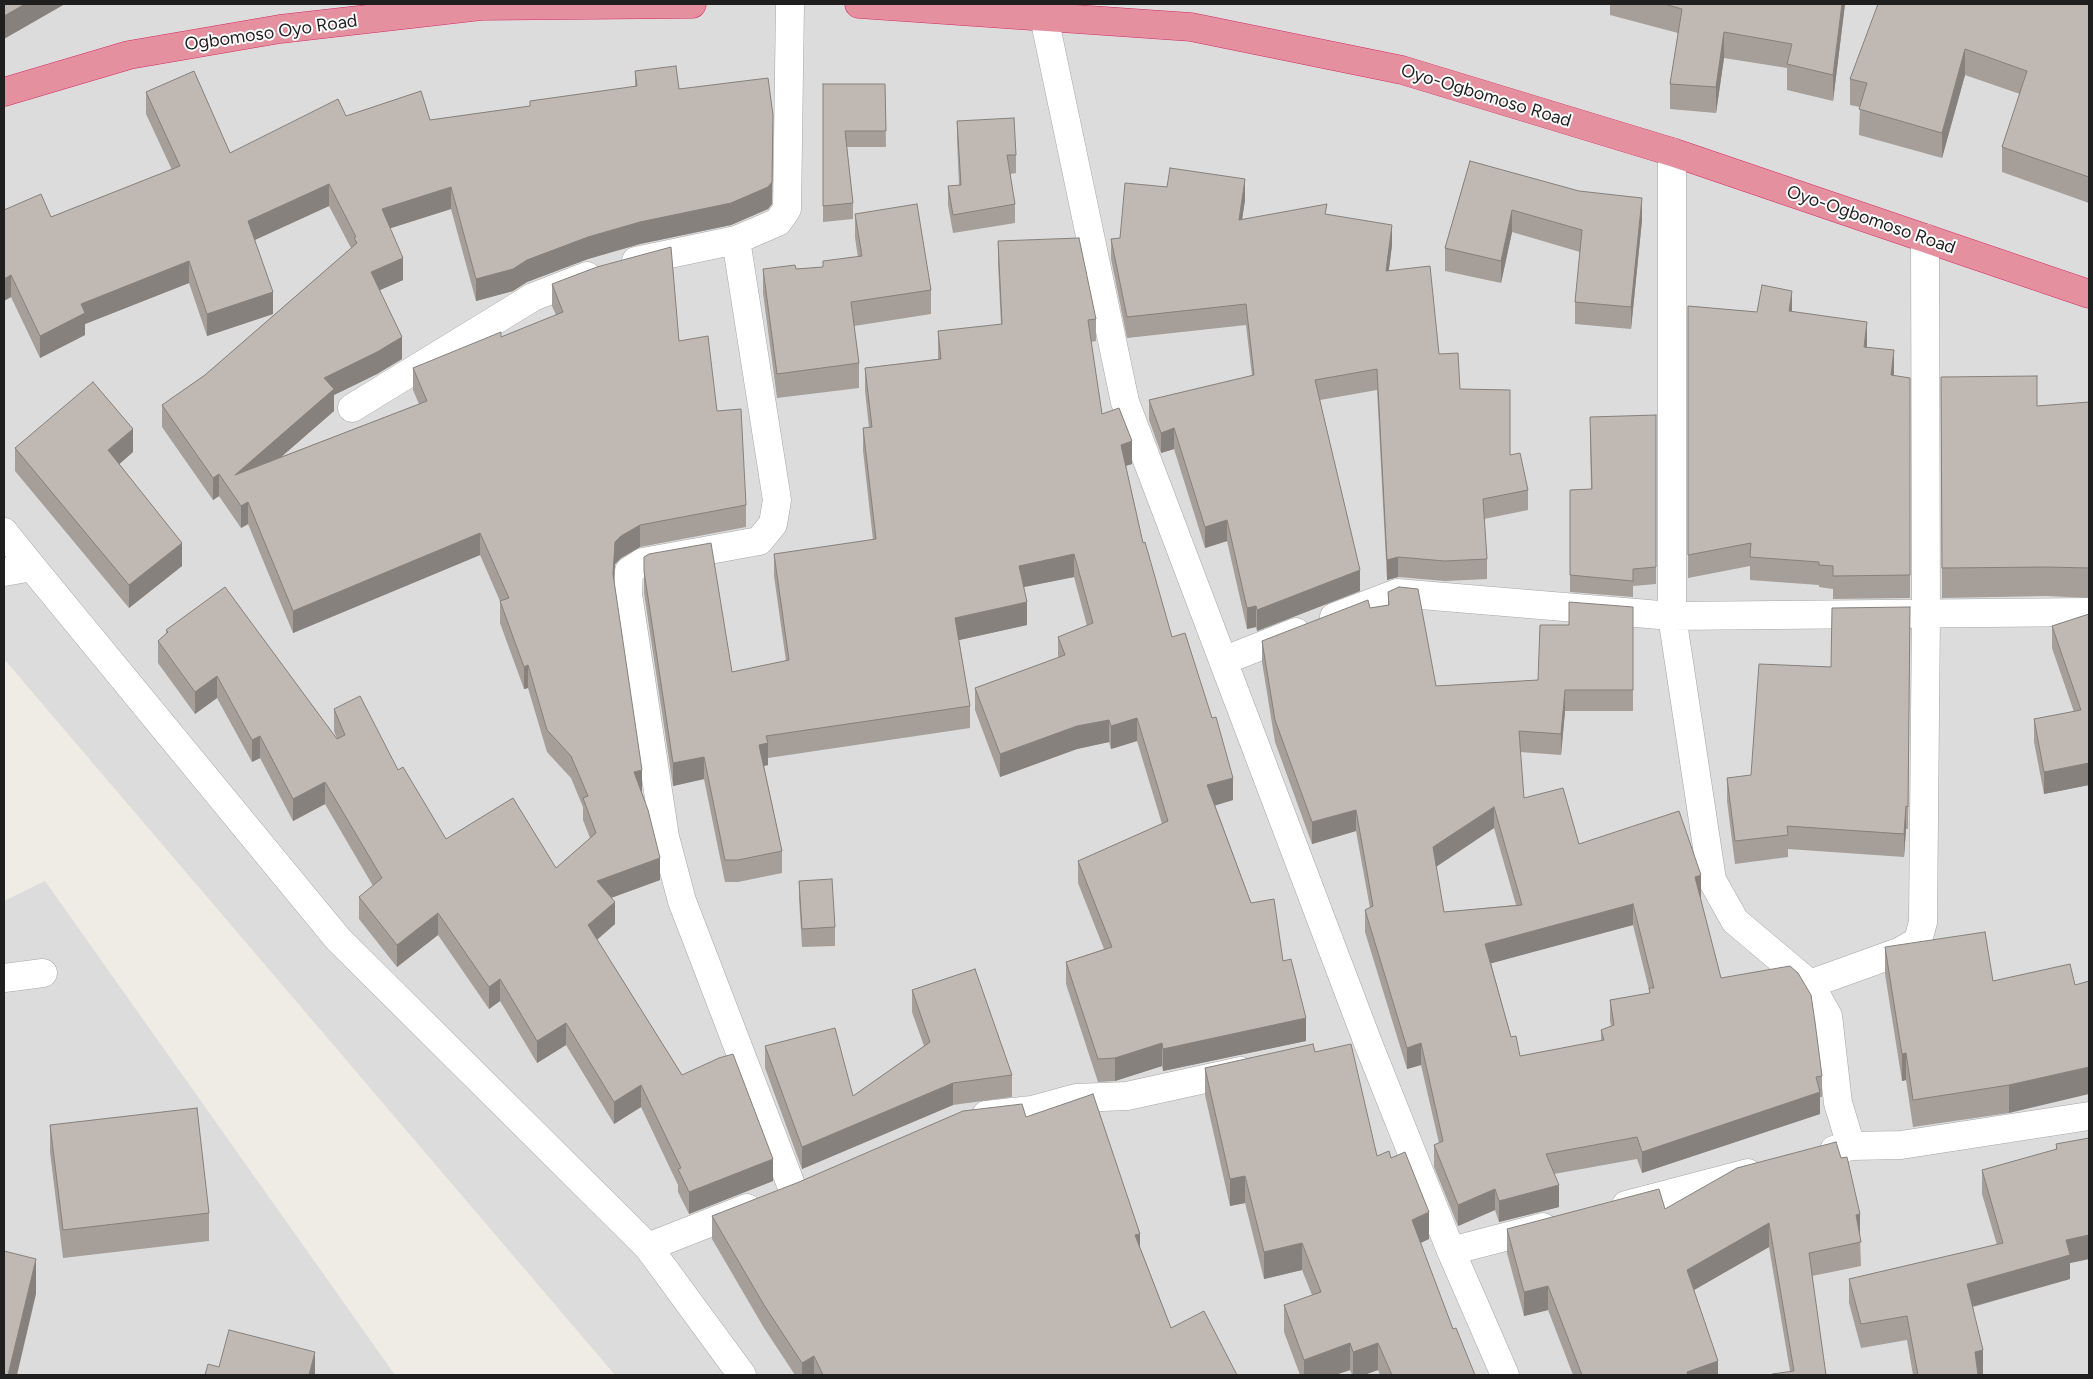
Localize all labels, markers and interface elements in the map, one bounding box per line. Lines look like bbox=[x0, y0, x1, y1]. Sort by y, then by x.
street label: Ogbomoso Oyo Road bbox=[183, 10, 359, 56]
street label: Oyo-Ogbomoso Road bbox=[1398, 60, 1574, 132]
street label: Oyo-Ogbomoso Road bbox=[1784, 181, 1958, 259]

